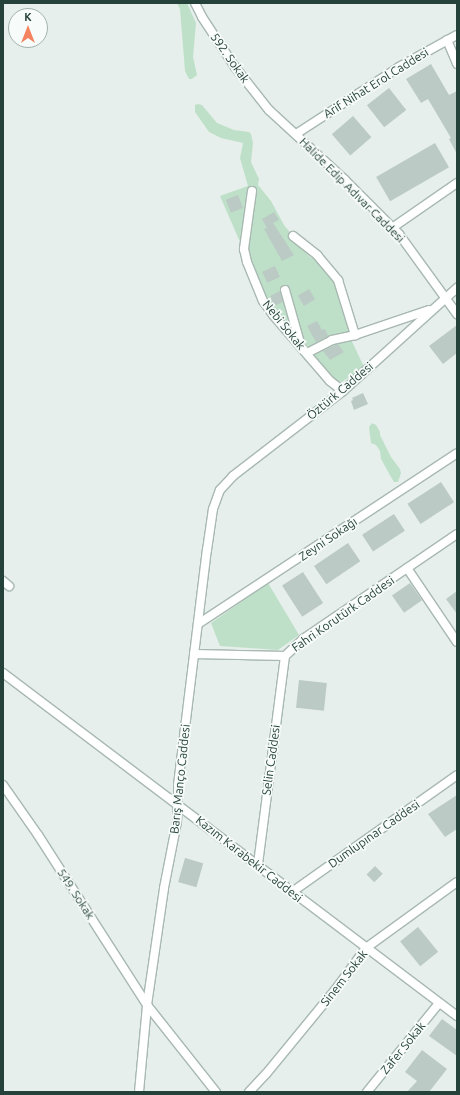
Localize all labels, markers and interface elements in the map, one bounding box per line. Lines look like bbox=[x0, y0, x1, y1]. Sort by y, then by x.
north arrow bbox=[8, 8, 48, 48]
text: K bbox=[24, 11, 32, 23]
street label: 592. Sokak bbox=[208, 30, 252, 86]
street label: Arif Nihat Erol Caddesi bbox=[321, 45, 431, 121]
street label: Halide Edip Adıvar Caddesi bbox=[296, 134, 408, 246]
street label: Nebi Sokak bbox=[260, 297, 308, 353]
street label: Öztürk Caddesi bbox=[304, 359, 376, 423]
street label: Zeyni Sokağı bbox=[296, 514, 360, 564]
street label: Fahri Korutürk Caddesi bbox=[289, 573, 397, 655]
street label: Barış Manço Caddesi bbox=[167, 723, 193, 835]
street label: Selin Caddesi bbox=[259, 724, 283, 796]
street label: Dumlupınar Caddesi bbox=[326, 797, 422, 871]
street label: Kazım Karabekir Caddesi bbox=[193, 813, 305, 905]
street label: 549. Sokak bbox=[54, 866, 98, 922]
street label: Sinem Sokak bbox=[318, 947, 370, 1009]
street label: Zafer Sokak bbox=[378, 1019, 428, 1077]

